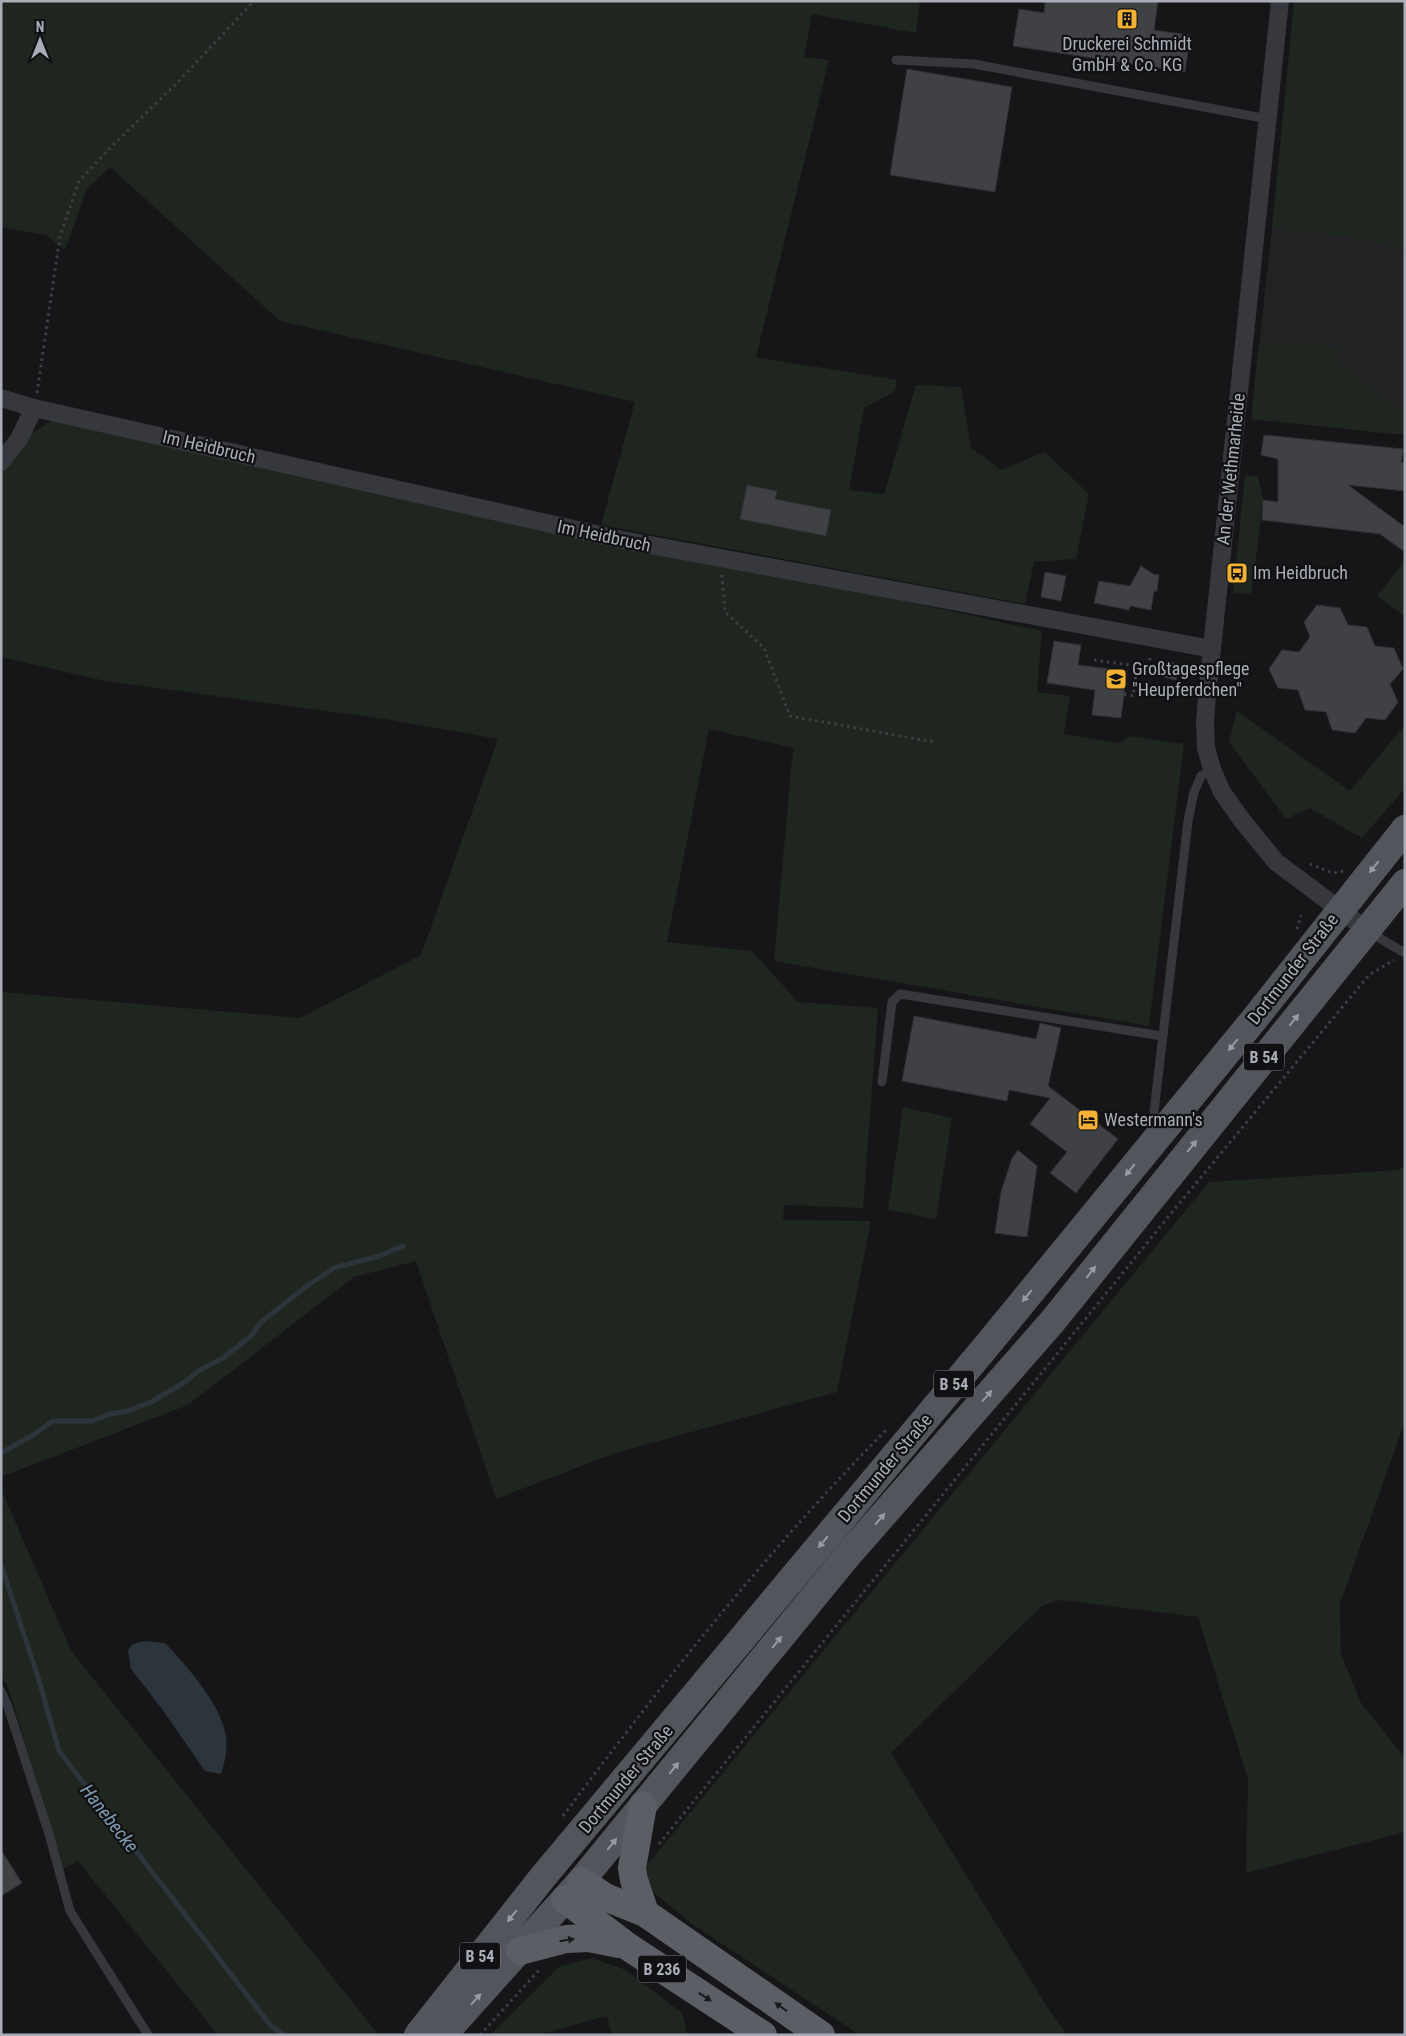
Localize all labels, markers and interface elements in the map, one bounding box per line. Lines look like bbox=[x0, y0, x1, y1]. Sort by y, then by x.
building icon: Druckerei Schmidt GmbH & Co. KG bbox=[1115, 7, 1139, 31]
north arrow bbox=[15, 15, 65, 65]
text: N bbox=[36, 19, 44, 35]
place label: Druckerei Schmidt GmbH & Co. KG bbox=[1062, 33, 1192, 75]
street label: An der Wethmarheide bbox=[1212, 392, 1249, 546]
street label: Im Heidbruch bbox=[161, 426, 258, 467]
street label: Im Heidbruch bbox=[555, 515, 653, 556]
bus stop icon: Im Heidbruch bbox=[1225, 561, 1249, 585]
place label: Im Heidbruch bbox=[1253, 562, 1348, 583]
place label: Großtagespflege "Heupferdchen" bbox=[1132, 658, 1250, 700]
school or university icon: Großtagespflege "Heupferdchen" bbox=[1104, 667, 1128, 691]
one-way arrow bbox=[1369, 860, 1380, 873]
street label: Dortmunder Straße bbox=[1243, 909, 1342, 1028]
one-way arrow bbox=[1289, 1014, 1300, 1027]
one-way arrow bbox=[1228, 1038, 1239, 1051]
road number: B 54 bbox=[1244, 1044, 1284, 1070]
hotel icon: Westermann's bbox=[1076, 1108, 1100, 1132]
place label: Westermann's bbox=[1104, 1109, 1203, 1130]
one-way arrow bbox=[1187, 1140, 1198, 1153]
one-way arrow bbox=[1125, 1163, 1136, 1176]
one-way arrow bbox=[1086, 1266, 1097, 1279]
one-way arrow bbox=[1022, 1289, 1033, 1302]
road number: B 54 bbox=[934, 1370, 974, 1398]
one-way arrow bbox=[981, 1390, 992, 1403]
street label: Dortmunder Straße bbox=[833, 1409, 936, 1526]
one-way arrow bbox=[874, 1513, 886, 1525]
one-way arrow bbox=[817, 1535, 828, 1548]
one-way arrow bbox=[771, 1636, 782, 1649]
street label: Dortmunder Straße bbox=[574, 1720, 677, 1837]
one-way arrow bbox=[668, 1762, 679, 1775]
water label: Hanebecke bbox=[76, 1779, 144, 1857]
one-way arrow bbox=[606, 1837, 617, 1850]
one-way arrow bbox=[506, 1909, 517, 1922]
one-way arrow bbox=[560, 1936, 576, 1944]
road number: B 54 bbox=[460, 1942, 500, 1970]
road number: B 236 bbox=[638, 1956, 686, 1982]
one-way arrow bbox=[698, 1992, 712, 2002]
one-way arrow bbox=[470, 1993, 482, 2005]
one-way arrow bbox=[774, 2002, 788, 2012]

